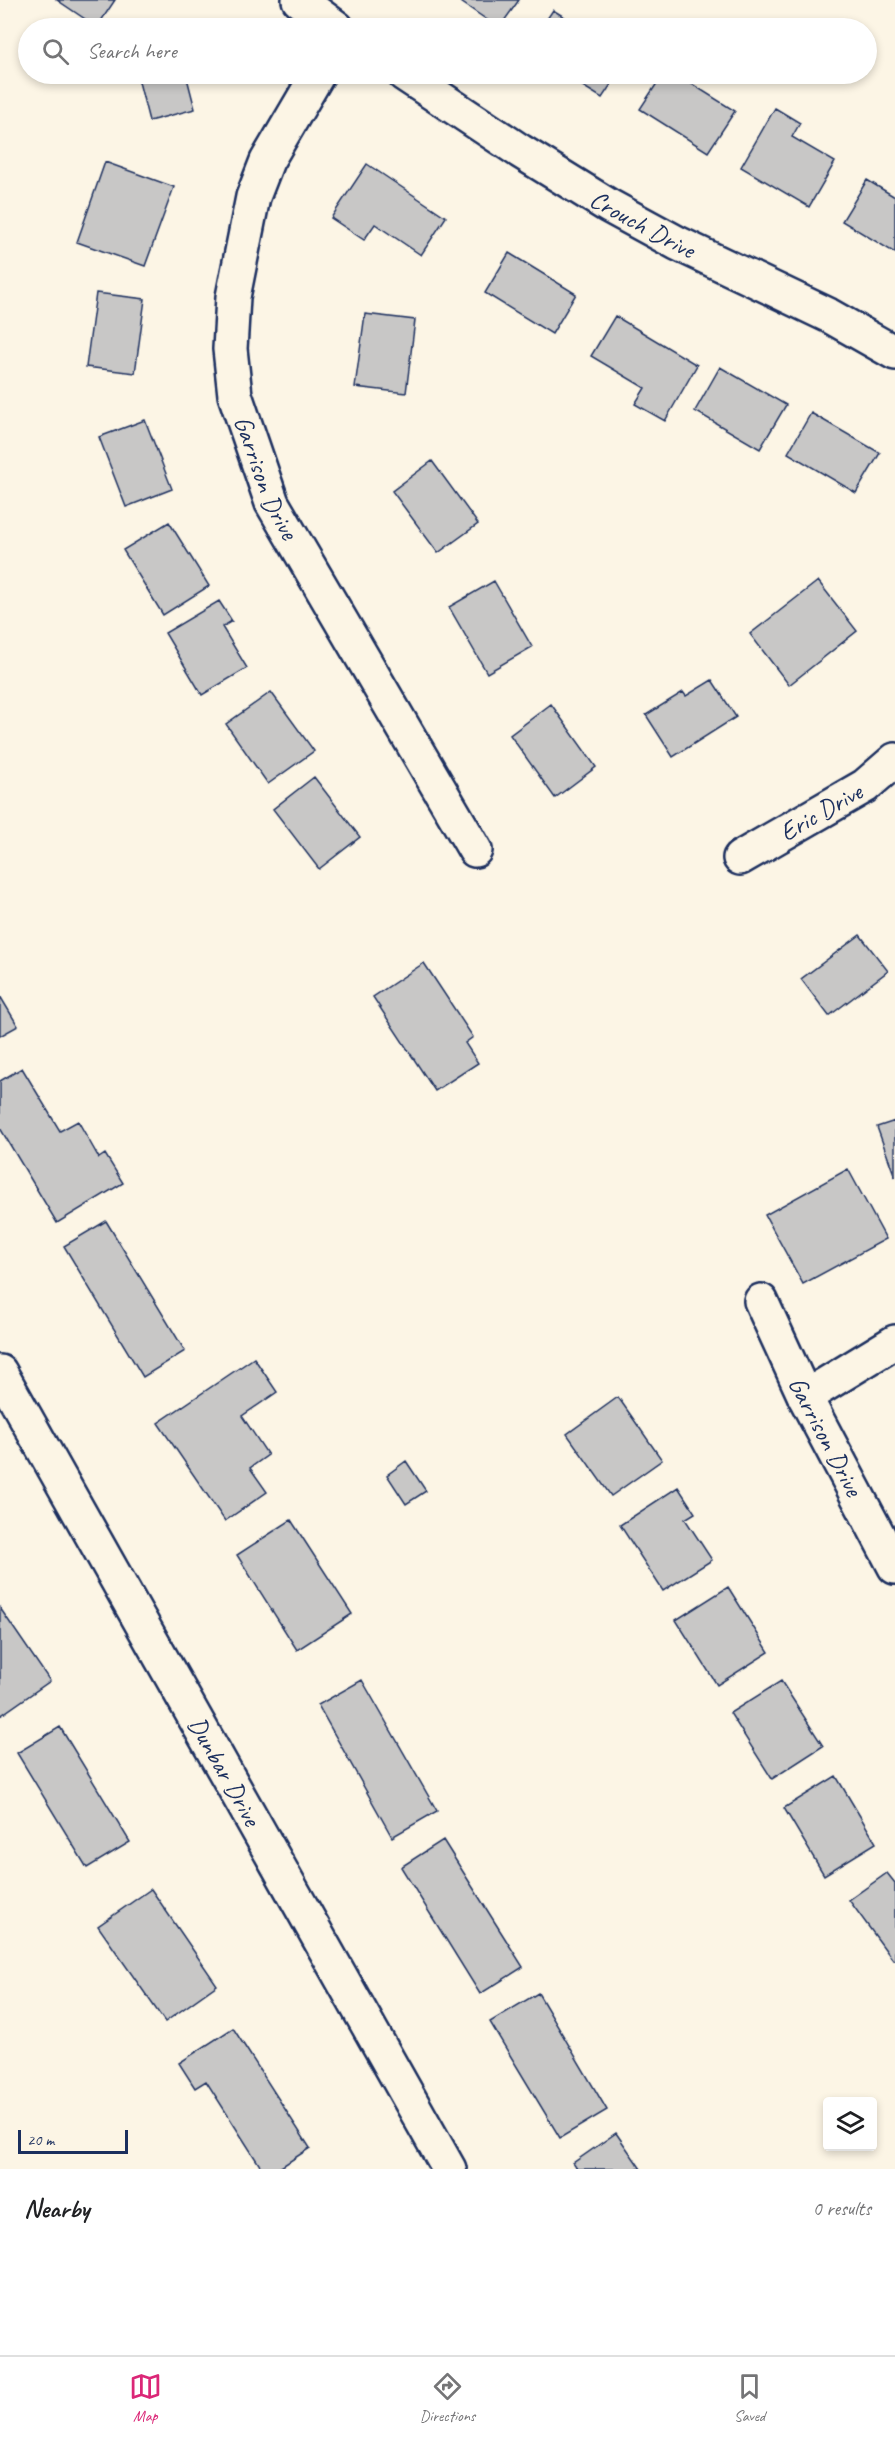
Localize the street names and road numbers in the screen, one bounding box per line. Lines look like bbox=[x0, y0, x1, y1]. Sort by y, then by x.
street label: Crouch Drive bbox=[584, 182, 703, 267]
street label: Garrison Drive bbox=[227, 412, 307, 546]
street label: Eric Drive bbox=[773, 774, 869, 848]
street label: Garrison Drive bbox=[781, 1371, 872, 1503]
street label: Dunbar Drive bbox=[181, 1710, 270, 1834]

